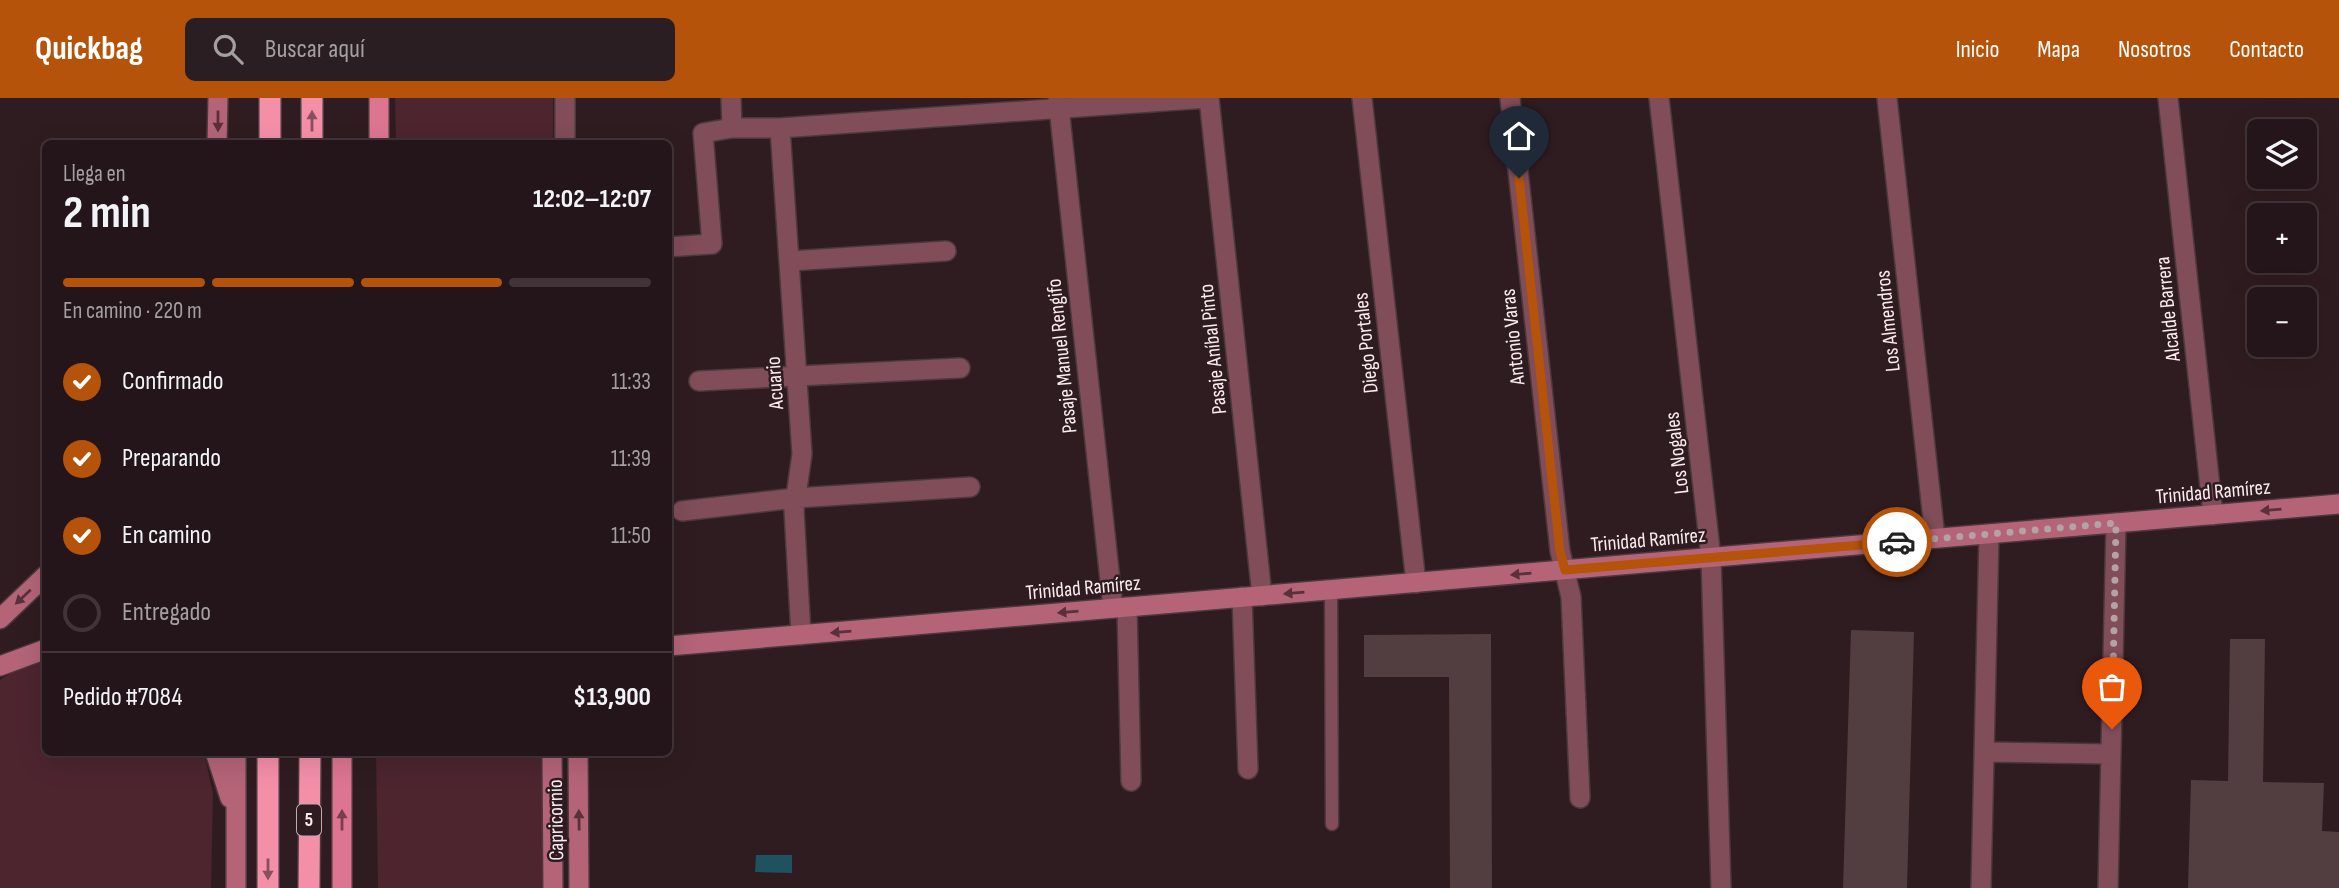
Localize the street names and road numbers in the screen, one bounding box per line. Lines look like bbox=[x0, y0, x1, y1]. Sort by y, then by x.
street label: Alcalde Barrera bbox=[2150, 255, 2186, 364]
street label: Los Almendros bbox=[1870, 269, 1906, 373]
street label: Pasaje Manuel Rengifo bbox=[1041, 277, 1083, 435]
street label: Pasaje Aníbal Pinto bbox=[1194, 283, 1232, 415]
street label: Antonio Varas bbox=[1496, 288, 1531, 387]
street label: Diego Portales bbox=[1348, 291, 1384, 395]
street label: Acuario bbox=[761, 356, 789, 411]
street label: Los Nogales bbox=[1660, 410, 1694, 496]
street label: Trinidad Ramírez bbox=[2154, 474, 2272, 509]
street label: Trinidad Ramírez bbox=[1589, 522, 1707, 557]
street label: Trinidad Ramírez bbox=[1024, 570, 1142, 605]
street label: Capricornio bbox=[543, 779, 569, 861]
road number: 5 bbox=[297, 804, 321, 835]

